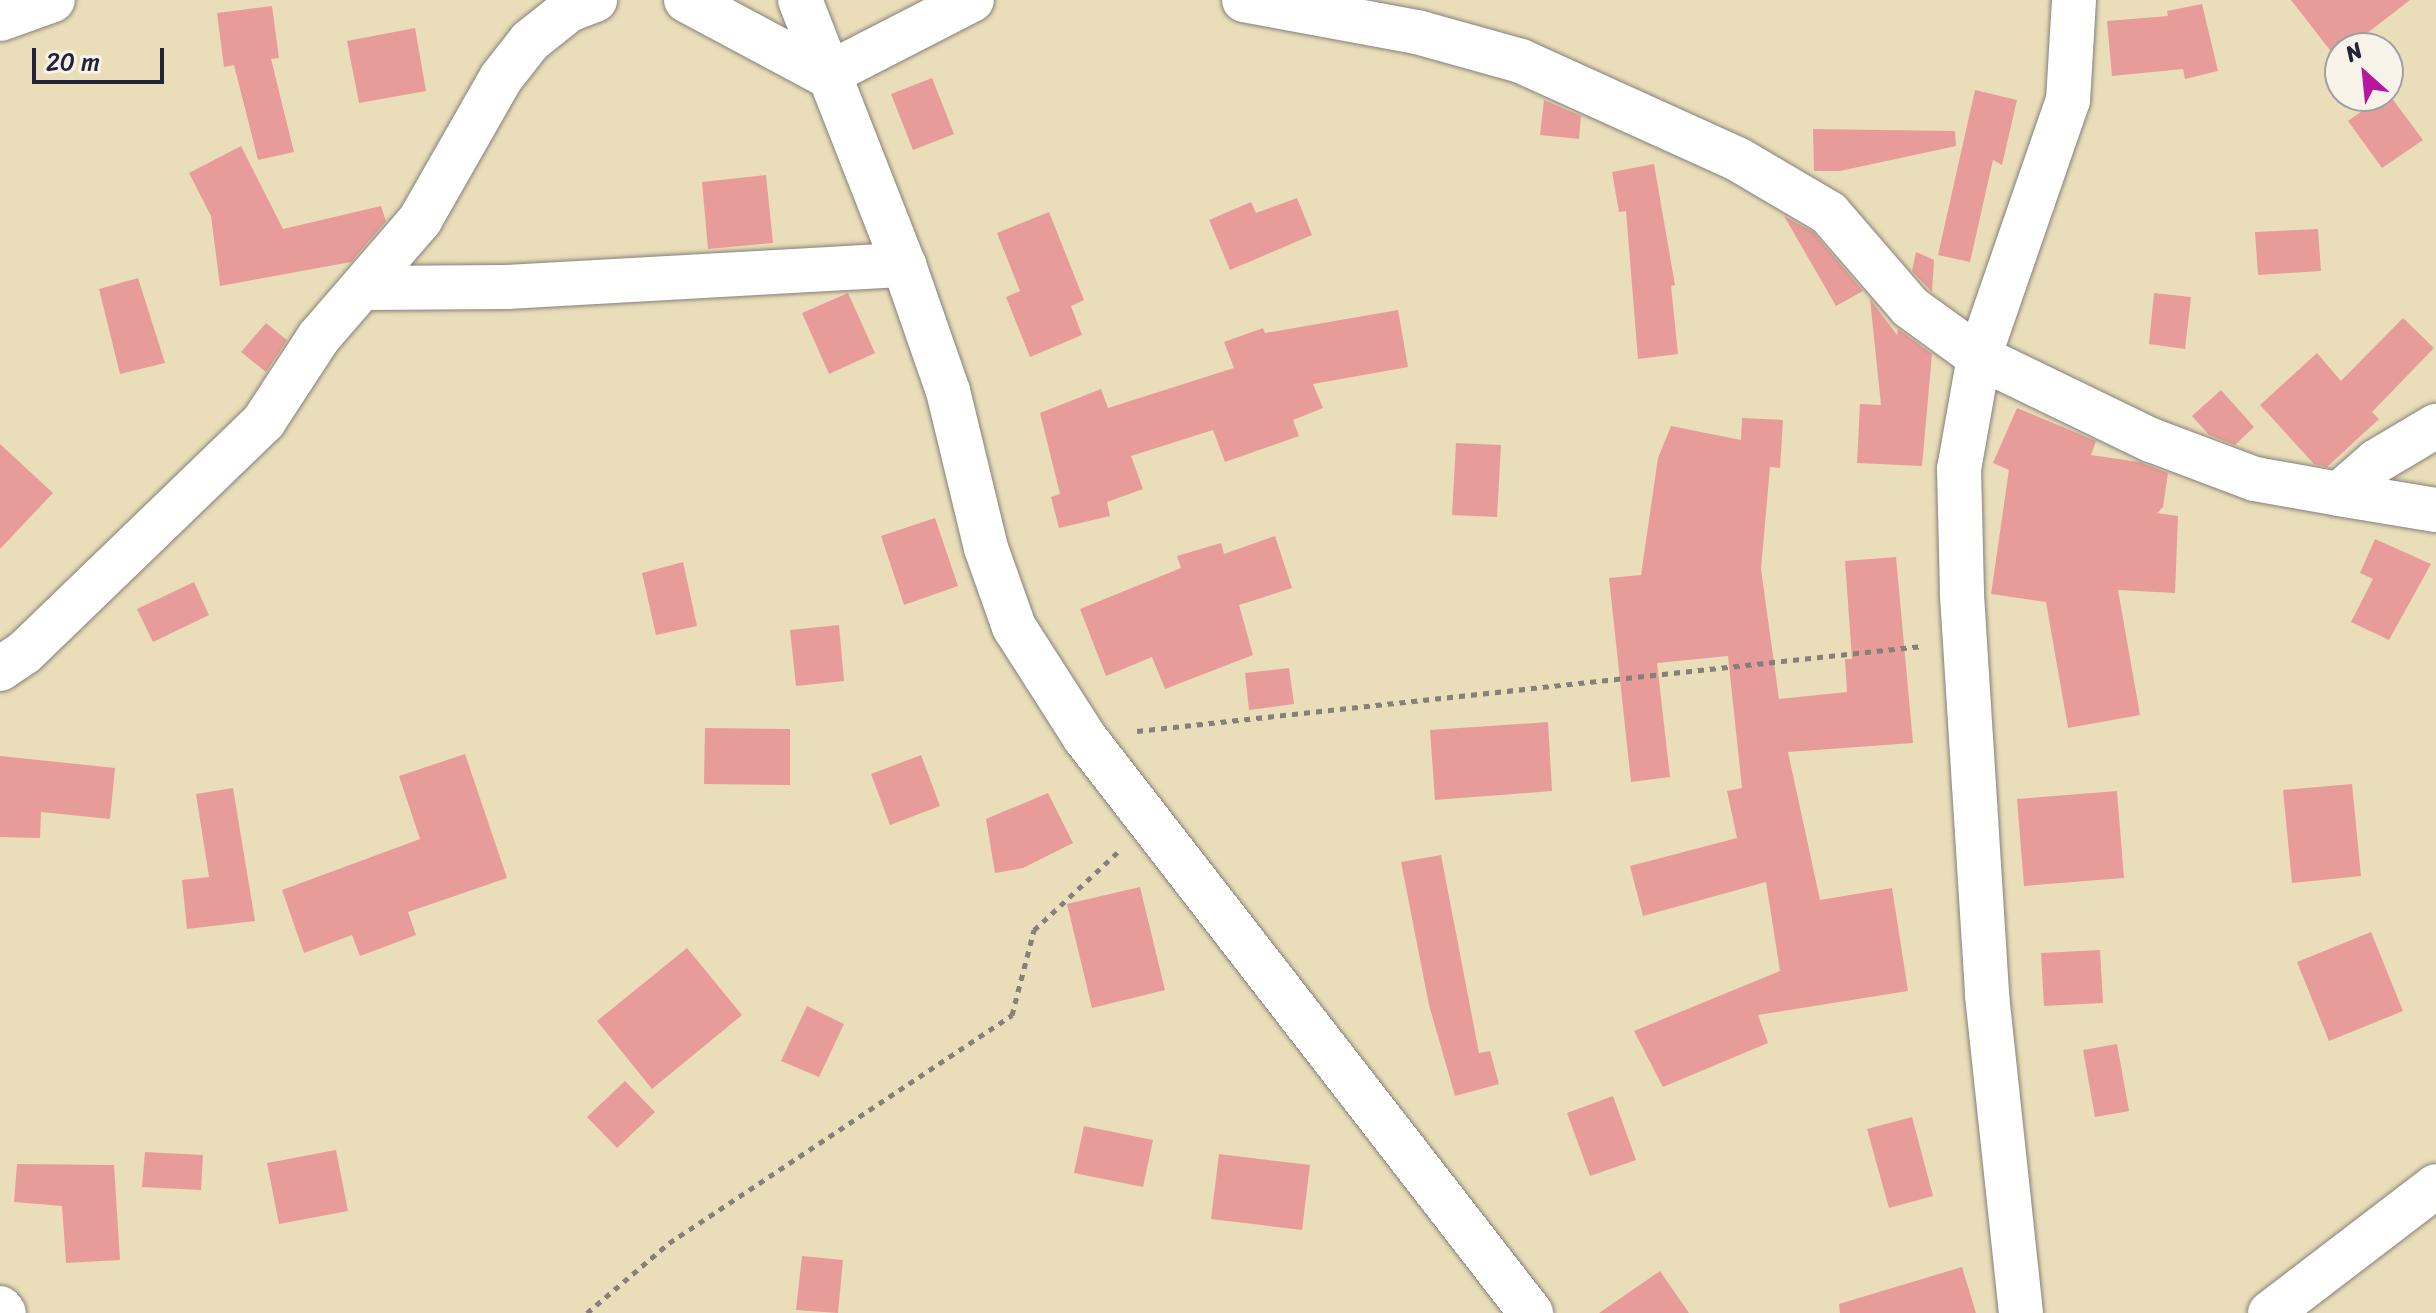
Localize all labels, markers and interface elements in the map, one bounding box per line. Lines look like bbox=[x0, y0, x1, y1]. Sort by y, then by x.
text: N bbox=[2338, 31, 2369, 73]
scale bar bbox=[36, 32, 168, 82]
north arrow bbox=[2324, 32, 2404, 112]
text: 20 m bbox=[46, 41, 100, 83]

